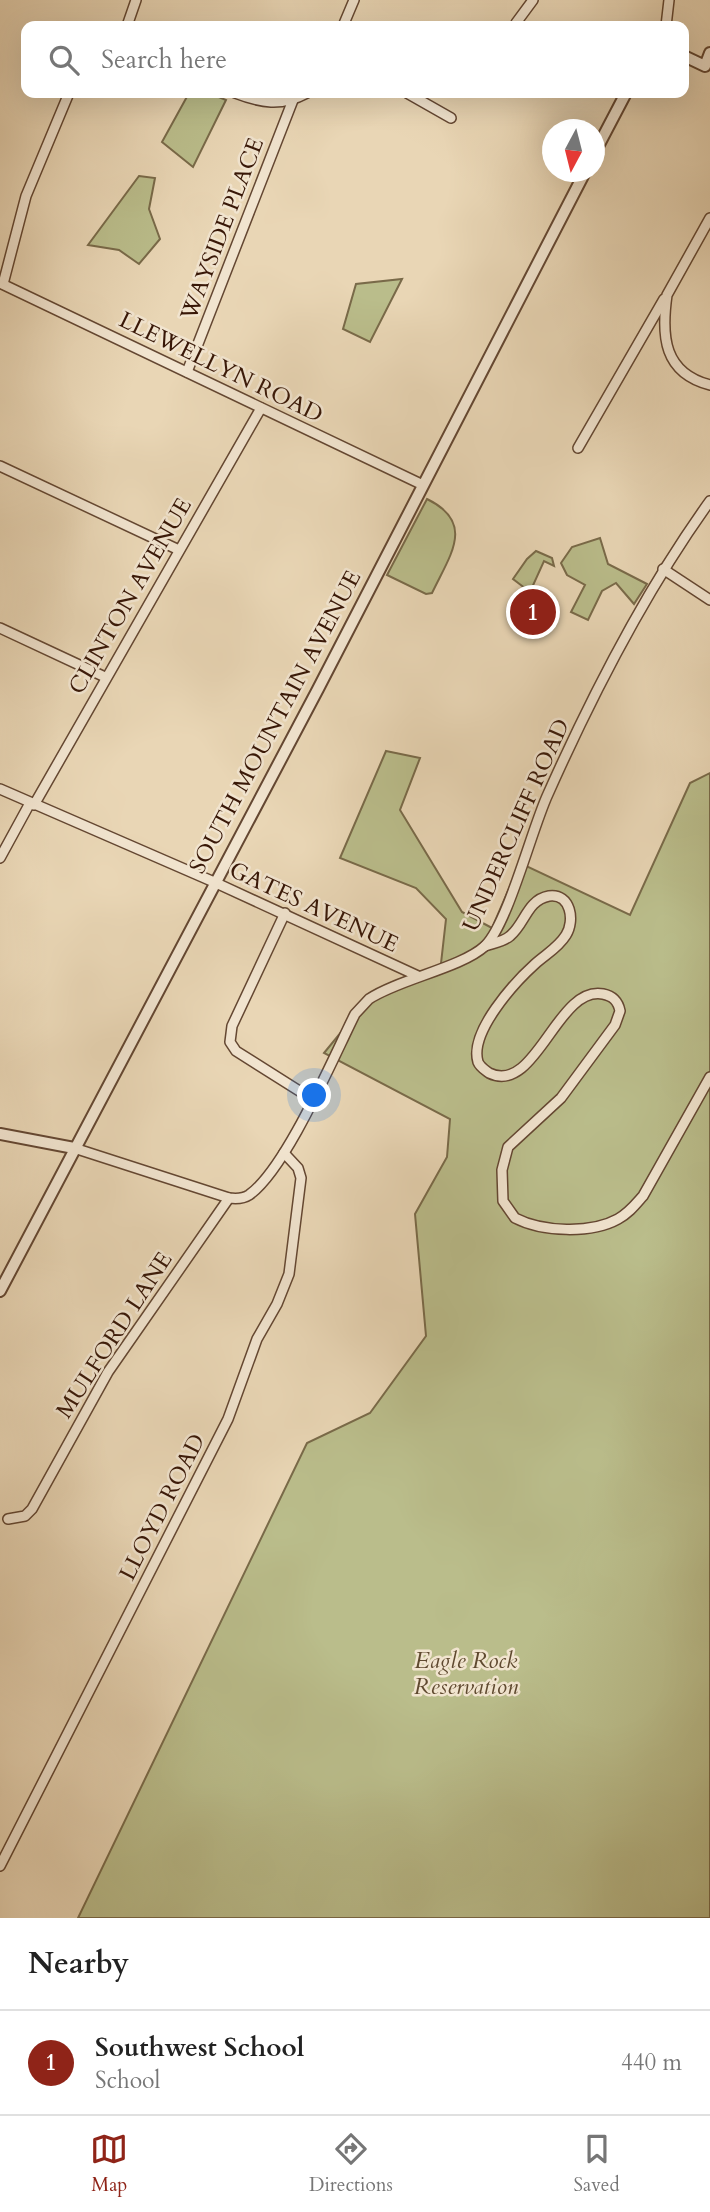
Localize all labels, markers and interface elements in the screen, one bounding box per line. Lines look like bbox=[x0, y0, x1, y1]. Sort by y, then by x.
search box bbox=[21, 21, 689, 98]
icon: search bbox=[45, 41, 83, 79]
text: Search here bbox=[101, 42, 227, 77]
north arrow bbox=[542, 119, 605, 182]
street label: WAYSIDE PLACE bbox=[173, 133, 271, 326]
street label: LLEWELLYN ROAD bbox=[114, 304, 328, 430]
street label: CLINTON AVENUE bbox=[61, 492, 199, 700]
street label: SOUTH MOUNTAIN AVENUE bbox=[182, 565, 368, 879]
pin: 1 bbox=[510, 586, 556, 638]
street label: UNDERCLIFF ROAD bbox=[455, 714, 577, 936]
street label: GATES AVENUE bbox=[224, 854, 404, 960]
your location bbox=[297, 1078, 331, 1112]
street label: MULFORD LANE bbox=[49, 1246, 179, 1424]
street label: LLOYD ROAD bbox=[112, 1428, 212, 1586]
park label: Eagle Rock Reservation bbox=[414, 1645, 519, 1702]
text: Nearby bbox=[28, 1943, 129, 1984]
text: Southwest School bbox=[95, 2030, 304, 2065]
text: 1 bbox=[45, 2047, 57, 2078]
text: 440 m bbox=[621, 2047, 682, 2078]
text: School bbox=[95, 2065, 160, 2096]
tab: Map bbox=[90, 2130, 128, 2198]
tab: Directions bbox=[309, 2130, 393, 2198]
tab: Saved bbox=[574, 2130, 620, 2198]

